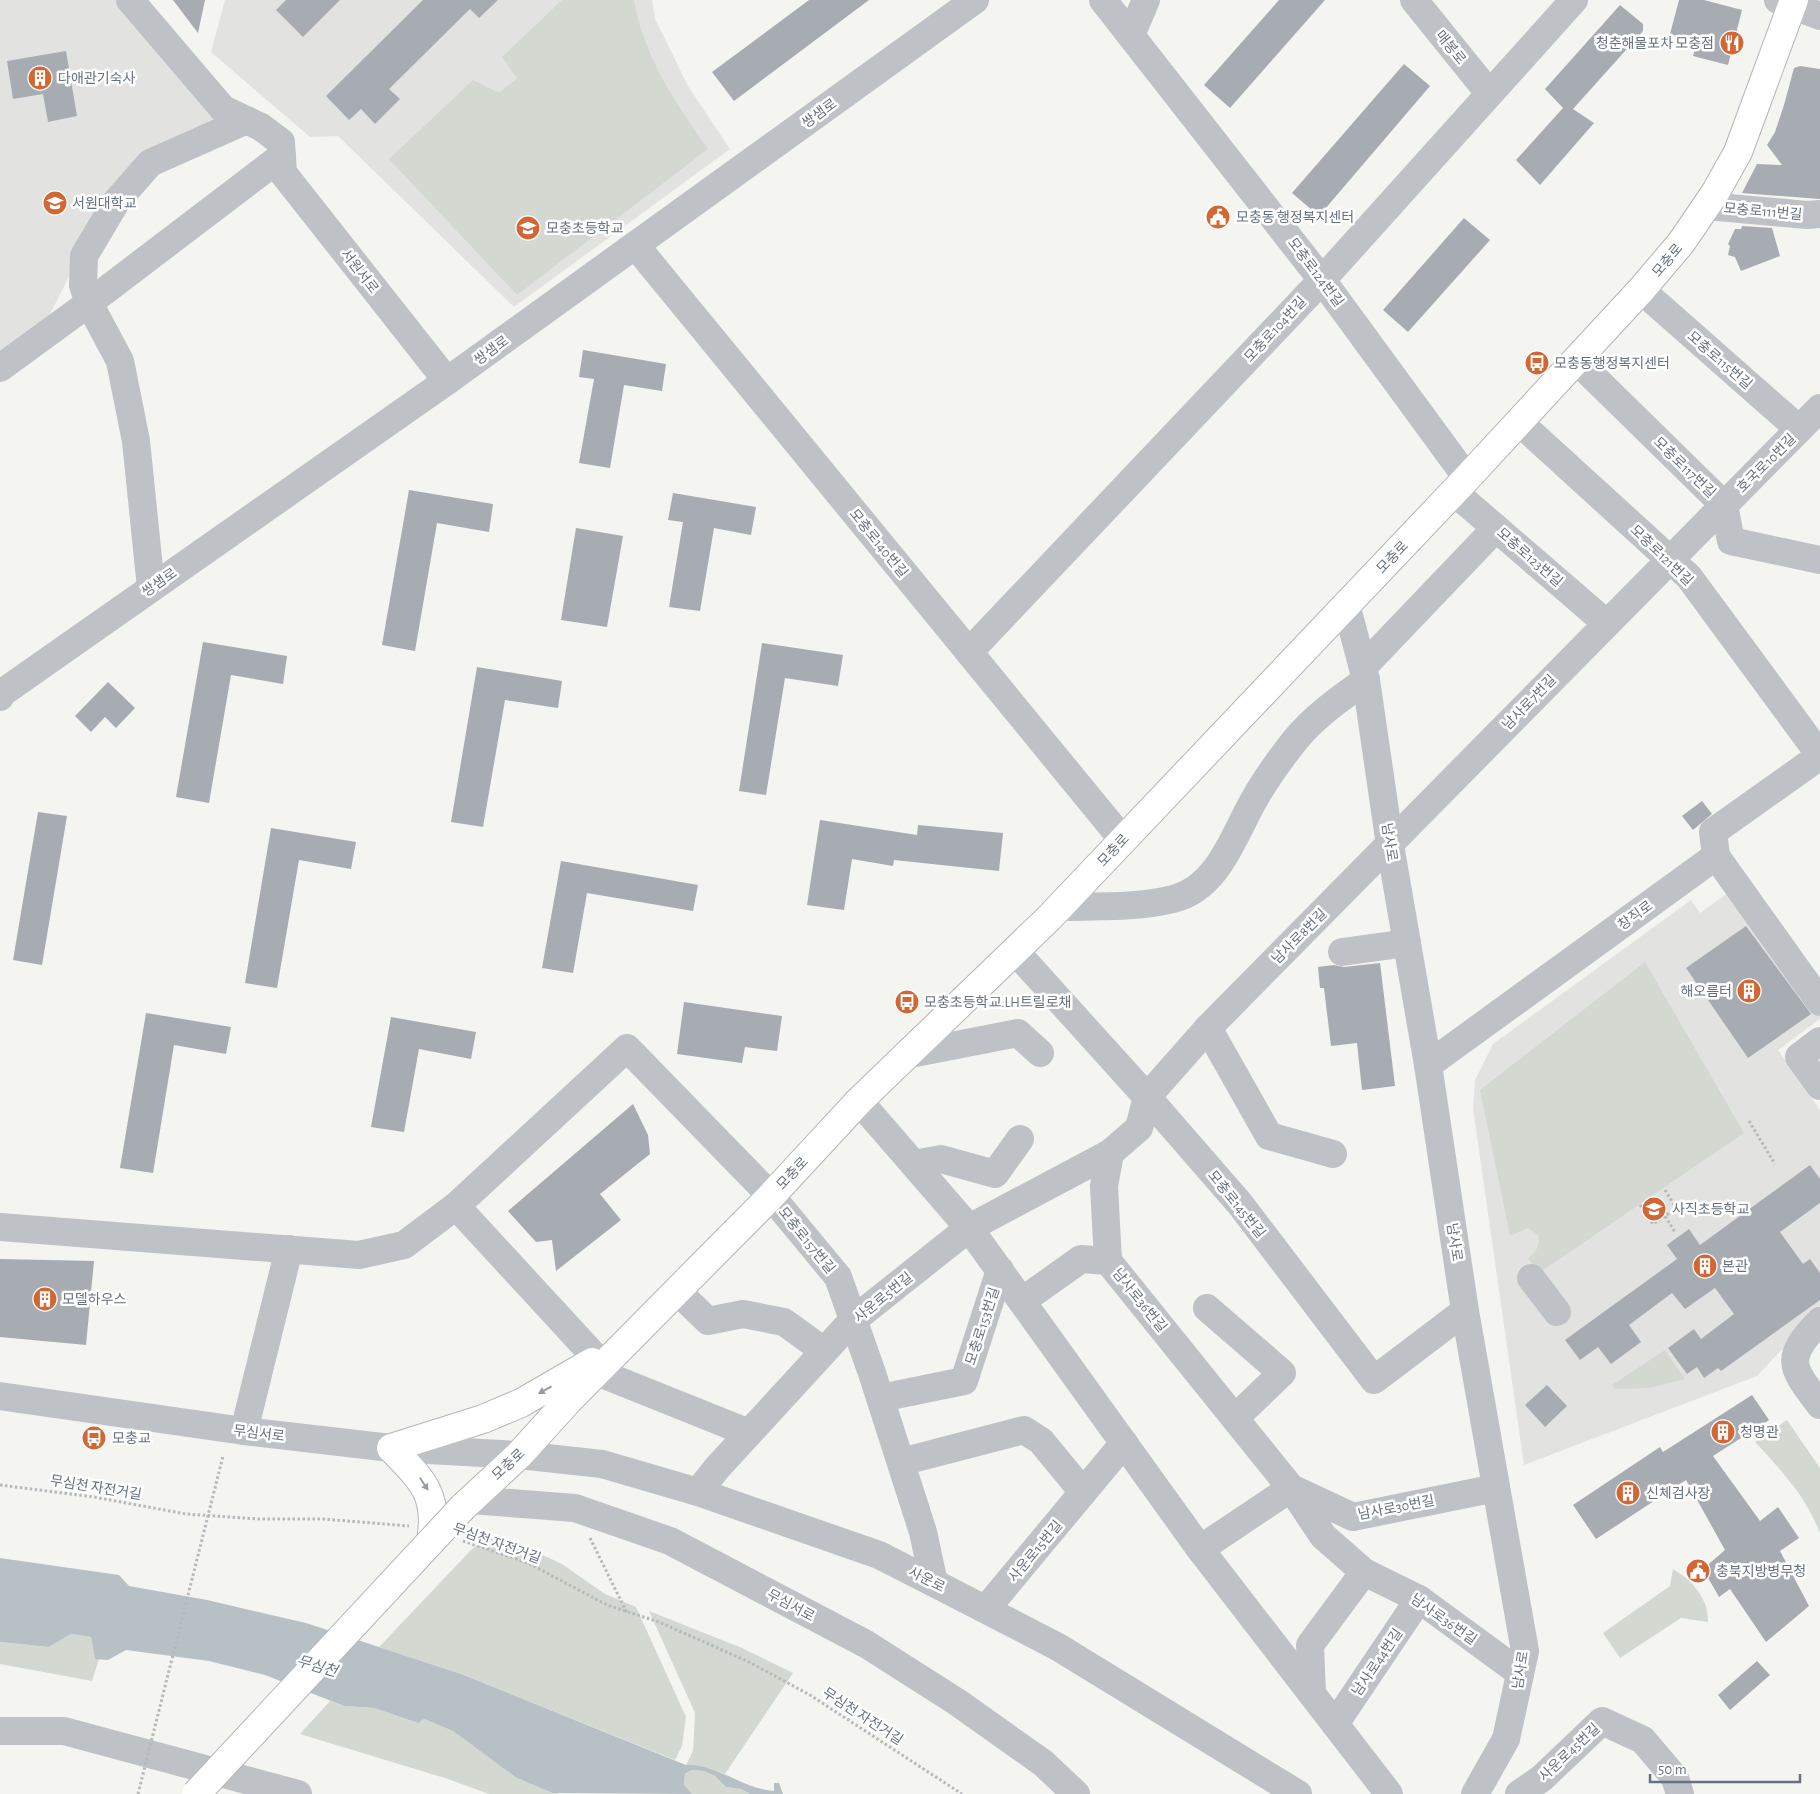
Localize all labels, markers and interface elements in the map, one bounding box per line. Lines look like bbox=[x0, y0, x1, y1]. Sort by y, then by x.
street label: 매봉로 bbox=[1433, 28, 1469, 67]
restaurant icon: 청춘해물포차 모충점 bbox=[1719, 30, 1745, 56]
place label: 청춘해물포차 모충점 bbox=[1596, 36, 1714, 51]
building icon: 다애관기숙사 bbox=[27, 65, 53, 91]
place label: 다애관기숙사 bbox=[58, 71, 135, 86]
street label: 쌍샘로 bbox=[799, 96, 839, 131]
school or university icon: 서원대학교 bbox=[42, 190, 68, 216]
place label: 서원대학교 bbox=[72, 195, 137, 211]
street label: 모충로111번길 bbox=[1723, 201, 1803, 222]
public building icon: 모충동 행정복지센터 bbox=[1205, 204, 1231, 230]
place label: 모충동 행정복지센터 bbox=[1236, 210, 1354, 225]
school or university icon: 모충초등학교 bbox=[515, 215, 541, 241]
place label: 모충초등학교 bbox=[546, 220, 623, 236]
street label: 모충로124번길 bbox=[1285, 235, 1346, 310]
street label: 모충로 bbox=[1649, 241, 1686, 280]
street label: 서원서로 bbox=[338, 246, 381, 296]
street label: 모충로104번길 bbox=[1241, 294, 1309, 365]
street label: 모충로115번길 bbox=[1685, 329, 1755, 392]
street label: 쌍샘로 bbox=[471, 333, 511, 368]
bus stop icon: 모충동행정복지센터 bbox=[1524, 350, 1550, 376]
place label: 모충동행정복지센터 bbox=[1554, 356, 1670, 371]
street label: 호국로10번길 bbox=[1734, 431, 1799, 496]
street label: 모충로117번길 bbox=[1651, 434, 1719, 500]
street label: 모충로140번길 bbox=[847, 506, 911, 580]
street label: 모충로121번길 bbox=[1628, 522, 1696, 589]
street label: 모충로123번길 bbox=[1494, 525, 1565, 590]
street label: 모충로 bbox=[1374, 538, 1411, 576]
street label: 쌍샘로 bbox=[139, 565, 180, 600]
street label: 남사로7번길 bbox=[1500, 672, 1559, 733]
street label: 남사로 bbox=[1379, 822, 1400, 862]
street label: 모충로 bbox=[1095, 831, 1132, 870]
street label: 창직로 bbox=[1615, 898, 1655, 933]
street label: 남사로8번길 bbox=[1269, 906, 1330, 967]
building icon: 해오름터 bbox=[1736, 978, 1762, 1004]
place label: 해오름터 bbox=[1680, 984, 1732, 999]
bus stop icon: 모충초등학교.LH트릴로채 bbox=[894, 989, 920, 1015]
place label: 모충초등학교.LH트릴로채 bbox=[924, 994, 1071, 1010]
street label: 모충로 bbox=[774, 1154, 811, 1193]
street label: 모충로145번길 bbox=[1205, 1168, 1268, 1241]
school or university icon: 사직초등학교 bbox=[1641, 1196, 1667, 1222]
place label: 사직초등학교 bbox=[1672, 1201, 1749, 1217]
street label: 모충로157번길 bbox=[775, 1204, 838, 1276]
street label: 남사로 bbox=[1444, 1222, 1465, 1262]
building icon: 본관 bbox=[1692, 1253, 1718, 1279]
place label: 본관 bbox=[1722, 1259, 1748, 1274]
street label: 남사로36번길 bbox=[1110, 1266, 1170, 1335]
street label: 사운로5번길 bbox=[851, 1269, 915, 1325]
street label: 모충로153번길 bbox=[963, 1285, 1002, 1367]
building icon: 모델하우스 bbox=[32, 1286, 58, 1312]
place label: 모델하우스 bbox=[62, 1292, 127, 1307]
one-way arrow bbox=[538, 1386, 552, 1394]
building icon: 청명관 bbox=[1710, 1419, 1736, 1445]
street label: 무심서로 bbox=[232, 1423, 286, 1444]
bus stop icon: 모충교 bbox=[81, 1425, 107, 1451]
place label: 청명관 bbox=[1740, 1425, 1779, 1440]
place label: 모충교 bbox=[112, 1431, 151, 1446]
street label: 모충로 bbox=[489, 1446, 528, 1483]
street label: 무심천 자전거길 bbox=[49, 1472, 143, 1502]
one-way arrow bbox=[419, 1477, 428, 1490]
building icon: 신체검사장 bbox=[1615, 1480, 1641, 1506]
place label: 신체검사장 bbox=[1646, 1486, 1711, 1501]
street label: 남사로30번길 bbox=[1357, 1493, 1436, 1522]
street label: 사운로15번길 bbox=[1006, 1518, 1065, 1585]
street label: 무심천 자전거길 bbox=[451, 1520, 543, 1566]
public building icon: 충북지방병무청 bbox=[1685, 1558, 1711, 1584]
street label: 사운로 bbox=[906, 1564, 947, 1595]
place label: 충북지방병무청 bbox=[1716, 1564, 1806, 1579]
street label: 무심서로 bbox=[764, 1587, 817, 1624]
street label: 남사로36번길 bbox=[1408, 1591, 1479, 1648]
street label: 남사로44번길 bbox=[1349, 1626, 1405, 1699]
street label: 남사로 bbox=[1510, 1650, 1531, 1690]
water label: 무심천 bbox=[295, 1653, 341, 1680]
street label: 무심천 자전거길 bbox=[820, 1684, 906, 1748]
street label: 사운로45번길 bbox=[1536, 1721, 1603, 1784]
scale bar bbox=[1650, 1752, 1800, 1784]
text: 50 m bbox=[1658, 1762, 1687, 1777]

